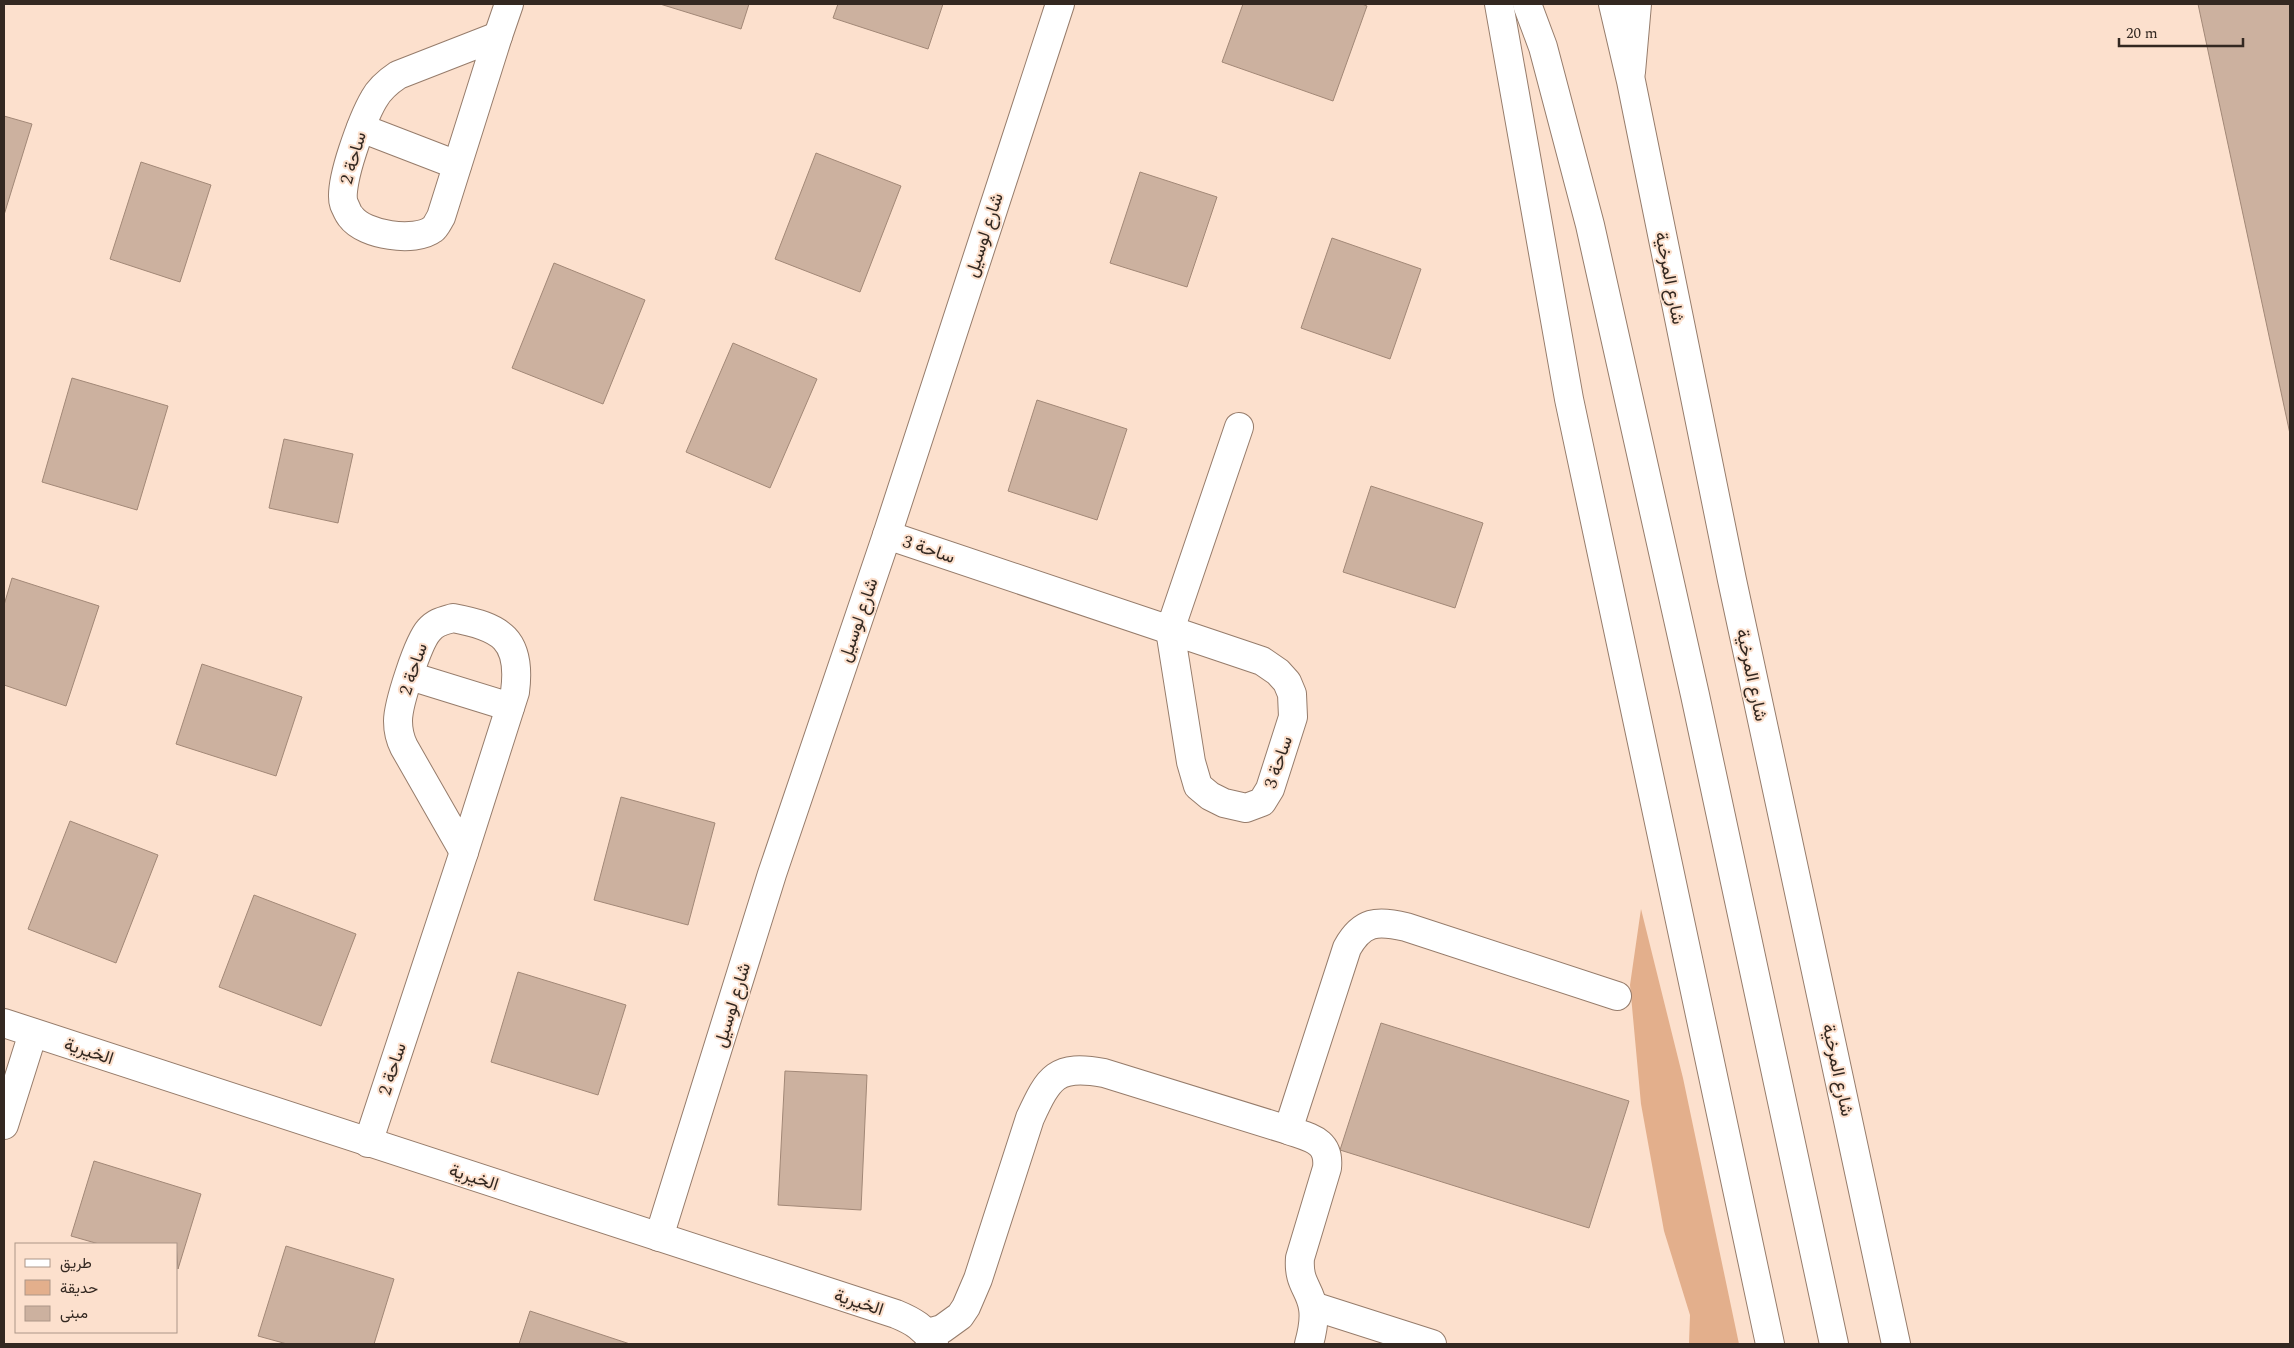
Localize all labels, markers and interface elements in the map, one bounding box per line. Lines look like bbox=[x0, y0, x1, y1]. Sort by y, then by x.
scale bar bbox=[2119, 15, 2243, 47]
text: 20 m bbox=[2126, 22, 2158, 45]
street label: ساحة 2 bbox=[333, 129, 374, 188]
street label: شارع لوسيل bbox=[958, 189, 1011, 281]
street label: شارع المرخية bbox=[1647, 229, 1692, 327]
street label: ساحة 3 bbox=[899, 528, 959, 571]
street label: شارع لوسيل bbox=[831, 574, 885, 666]
street label: شارع المرخية bbox=[1729, 626, 1774, 724]
street label: ساحة 2 bbox=[392, 639, 435, 699]
street label: ساحة 3 bbox=[1257, 732, 1300, 792]
street label: شارع لوسيل bbox=[707, 959, 758, 1051]
street label: شارع المرخية bbox=[1815, 1021, 1860, 1119]
street label: الخيرية bbox=[61, 1031, 117, 1072]
street label: ساحة 2 bbox=[371, 1039, 414, 1099]
street label: الخيرية bbox=[446, 1157, 502, 1198]
legend bbox=[15, 1243, 178, 1333]
text: طريق bbox=[60, 1252, 92, 1275]
text: حديقة bbox=[60, 1277, 98, 1300]
street label: الخيرية bbox=[831, 1282, 887, 1323]
text: مبنى bbox=[60, 1302, 88, 1325]

